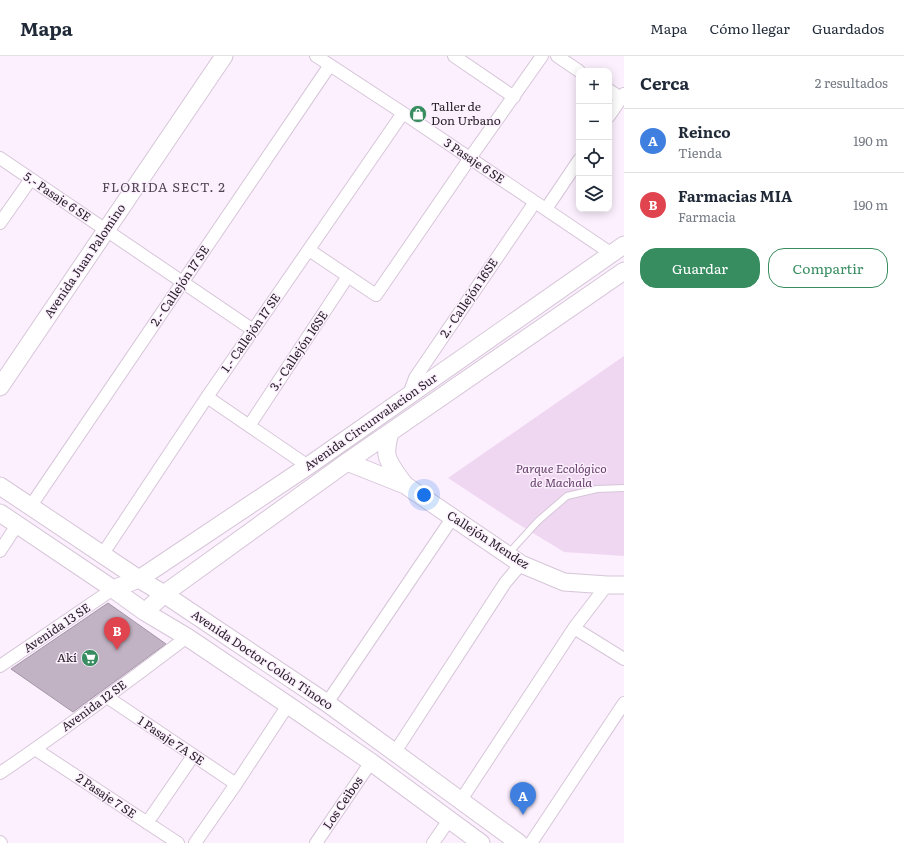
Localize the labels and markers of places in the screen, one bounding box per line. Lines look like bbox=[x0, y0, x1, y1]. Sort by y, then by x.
place label: Taller de Don Urbano bbox=[431, 97, 501, 129]
shop icon: Taller de Don Urbano bbox=[408, 104, 428, 124]
pin: B bbox=[104, 617, 130, 650]
place label: Akí bbox=[57, 648, 77, 666]
supermarket icon: Akí bbox=[80, 648, 100, 668]
pin: A bbox=[510, 782, 536, 815]

